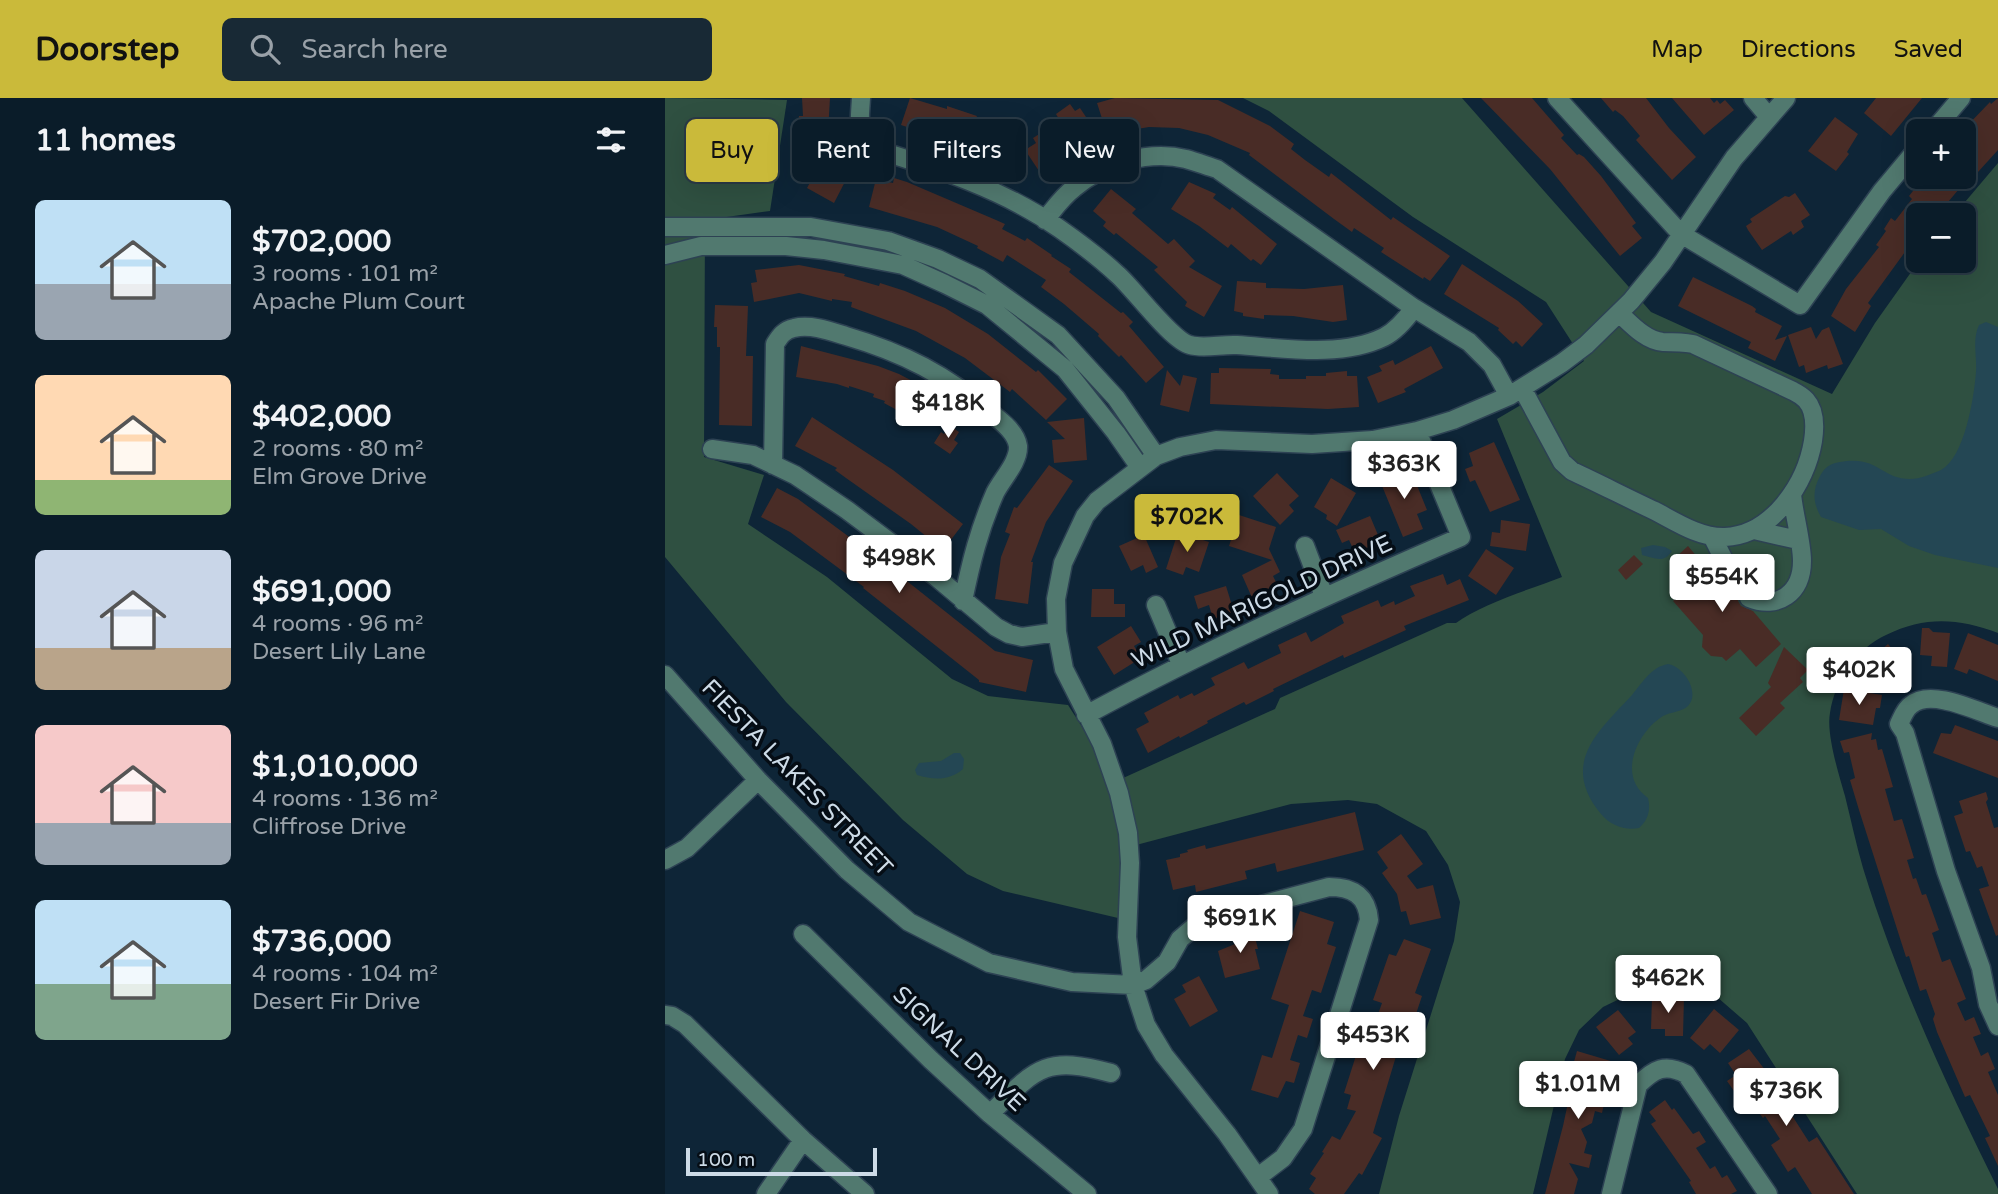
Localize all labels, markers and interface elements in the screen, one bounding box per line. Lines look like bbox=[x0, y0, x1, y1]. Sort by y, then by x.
search box bbox=[222, 18, 712, 81]
text: Doorstep bbox=[35, 30, 180, 69]
icon: search bbox=[246, 30, 284, 68]
text: Search here bbox=[302, 34, 448, 65]
text: Map bbox=[1651, 35, 1703, 64]
text: Directions bbox=[1741, 35, 1856, 64]
text: Saved bbox=[1894, 35, 1963, 64]
chip: Buy bbox=[686, 119, 778, 182]
chip: Rent bbox=[792, 119, 894, 182]
chip: Filters bbox=[908, 119, 1026, 182]
chip: New bbox=[1040, 119, 1139, 182]
map controls bbox=[1906, 119, 1976, 273]
button: + bbox=[1906, 119, 1976, 189]
icon: filters bbox=[592, 121, 630, 159]
text: 11 homes bbox=[35, 122, 176, 159]
button: − bbox=[1906, 203, 1976, 273]
text: $702,000 bbox=[252, 223, 391, 260]
icon: home bbox=[91, 228, 175, 312]
text: 3 rooms · 101 m² bbox=[252, 260, 438, 288]
text: Apache Plum Court bbox=[252, 288, 465, 316]
pin: $418K bbox=[899, 380, 997, 440]
text: $418K bbox=[912, 389, 984, 417]
text: $402,000 bbox=[252, 398, 391, 435]
icon: home bbox=[91, 403, 175, 487]
text: 2 rooms · 80 m² bbox=[252, 435, 423, 463]
pin: $363K bbox=[1355, 442, 1453, 501]
text: $363K bbox=[1368, 450, 1440, 478]
text: Elm Grove Drive bbox=[252, 463, 427, 491]
pin: $702K bbox=[1138, 494, 1236, 554]
text: $702K bbox=[1151, 503, 1223, 531]
street label: WILD MARIGOLD DRIVE bbox=[1127, 529, 1397, 675]
pin: $498K bbox=[850, 536, 948, 595]
text: $498K bbox=[863, 544, 935, 572]
pin: $554K bbox=[1673, 554, 1771, 614]
text: $554K bbox=[1686, 563, 1758, 591]
text: $691,000 bbox=[252, 573, 391, 610]
icon: home bbox=[91, 578, 175, 662]
text: 4 rooms · 96 m² bbox=[252, 610, 423, 638]
text: Desert Lily Lane bbox=[252, 638, 426, 666]
pin: $402K bbox=[1810, 648, 1908, 707]
text: $402K bbox=[1823, 656, 1895, 684]
street label: FIESTA LAKES STREET bbox=[695, 674, 899, 883]
text: $1,010,000 bbox=[252, 748, 418, 785]
icon: home bbox=[91, 753, 175, 837]
text: 4 rooms · 136 m² bbox=[252, 785, 438, 813]
text: Cliffrose Drive bbox=[252, 813, 406, 841]
pin: $691K bbox=[1191, 896, 1289, 955]
text: $691K bbox=[1204, 904, 1276, 932]
text: $736,000 bbox=[252, 923, 391, 960]
icon: home bbox=[91, 928, 175, 1012]
pin: $462K bbox=[1619, 956, 1717, 1015]
text: 4 rooms · 104 m² bbox=[252, 960, 438, 988]
text: $462K bbox=[1632, 964, 1704, 992]
street label: SIGNAL DRIVE bbox=[887, 980, 1031, 1118]
text: Desert Fir Drive bbox=[252, 988, 420, 1016]
pin: $453K bbox=[1324, 1012, 1422, 1072]
text: $453K bbox=[1337, 1021, 1409, 1049]
pin: $1.01M bbox=[1521, 1062, 1635, 1121]
pin: $736K bbox=[1737, 1068, 1835, 1128]
text: $1.01M bbox=[1535, 1070, 1621, 1098]
text: $736K bbox=[1750, 1077, 1822, 1105]
scale bar bbox=[686, 1145, 877, 1177]
text: 100 m bbox=[697, 1149, 755, 1171]

